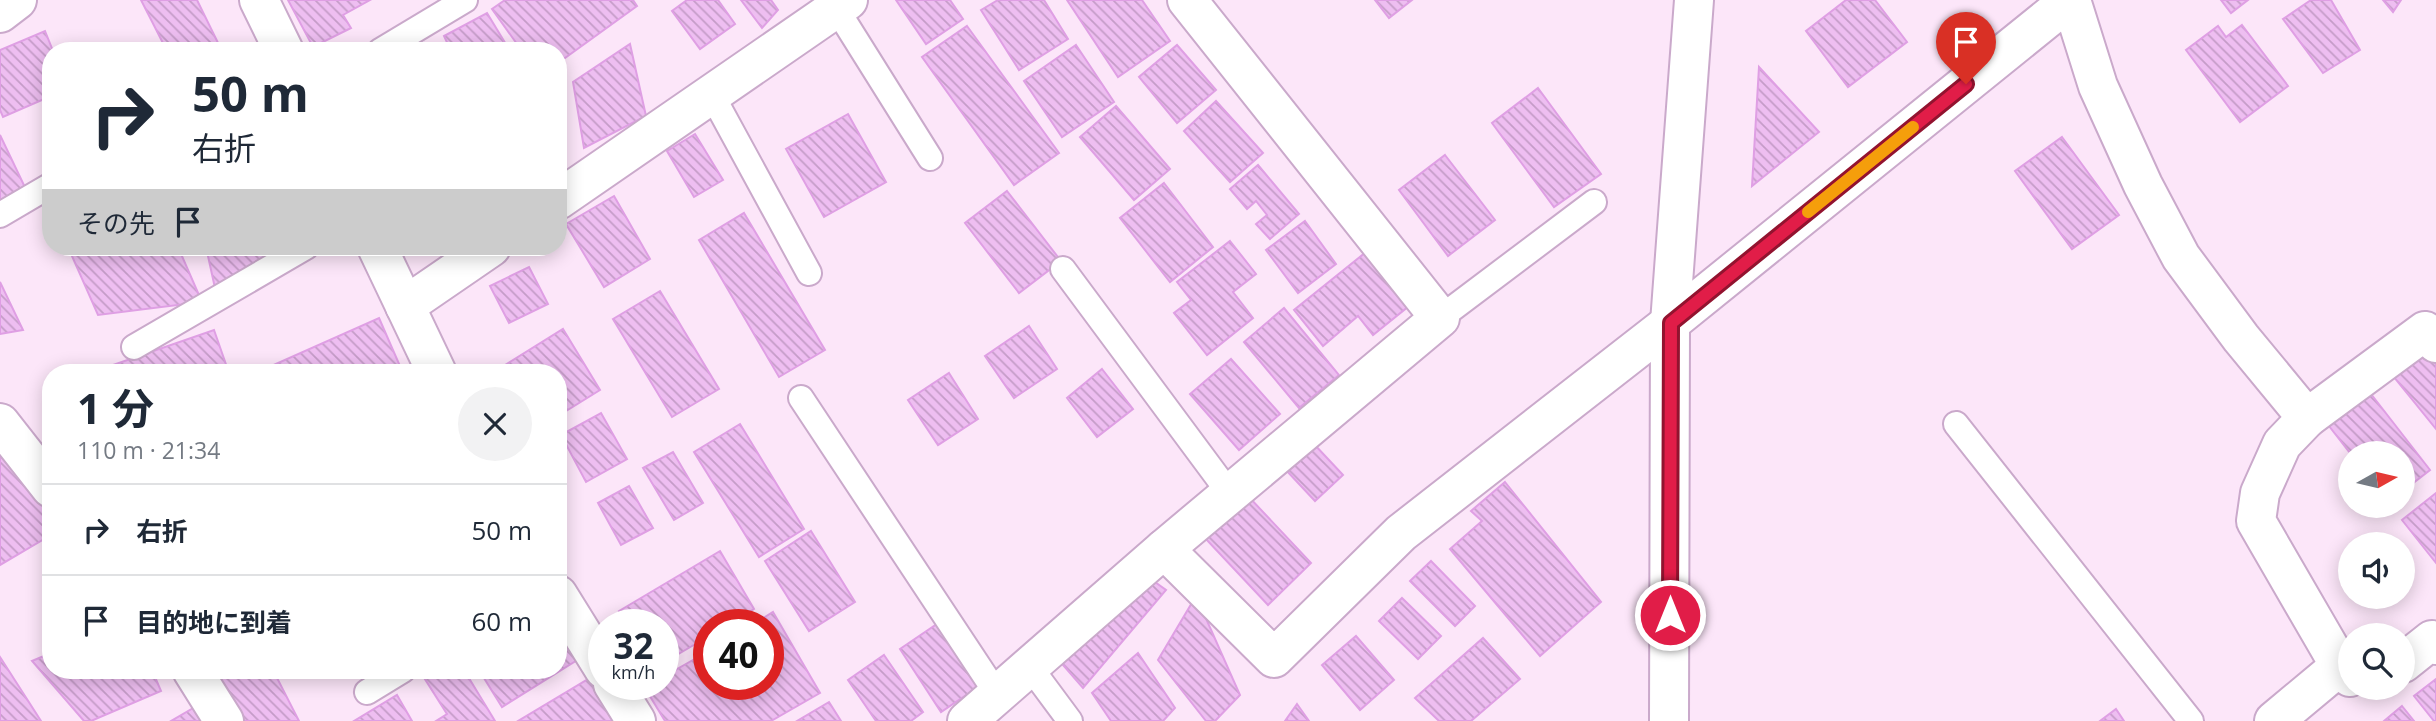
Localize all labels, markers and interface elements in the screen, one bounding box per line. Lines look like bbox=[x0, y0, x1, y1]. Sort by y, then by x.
pin bbox=[1936, 12.0, 1996, 84]
icon: arrive bbox=[1947, 23, 1985, 61]
text: 50 m bbox=[192, 60, 309, 126]
icon: right bbox=[77, 70, 168, 161]
text: 右折 bbox=[192, 126, 256, 169]
icon: arrive bbox=[169, 203, 207, 241]
text: その先 bbox=[77, 205, 155, 241]
text: 1 分 bbox=[77, 379, 154, 436]
button: close bbox=[458, 387, 532, 461]
text: 110 m · 21:34 bbox=[77, 434, 220, 466]
north arrow bbox=[2338, 441, 2415, 518]
map controls bbox=[2338, 441, 2415, 700]
icon: right bbox=[77, 511, 115, 549]
text: 50 m bbox=[471, 512, 532, 548]
text: 右折 bbox=[136, 513, 188, 549]
button: sound bbox=[2338, 532, 2415, 609]
position arrow bbox=[1633, 578, 1707, 652]
icon: arrive bbox=[77, 602, 115, 640]
text: 60 m bbox=[471, 603, 532, 639]
text: 目的地に到着 bbox=[136, 604, 292, 640]
speed limit sign: 40 bbox=[693, 609, 784, 700]
text: 32 bbox=[613, 622, 654, 669]
button: search bbox=[2338, 623, 2415, 700]
text: km/h bbox=[612, 660, 655, 684]

